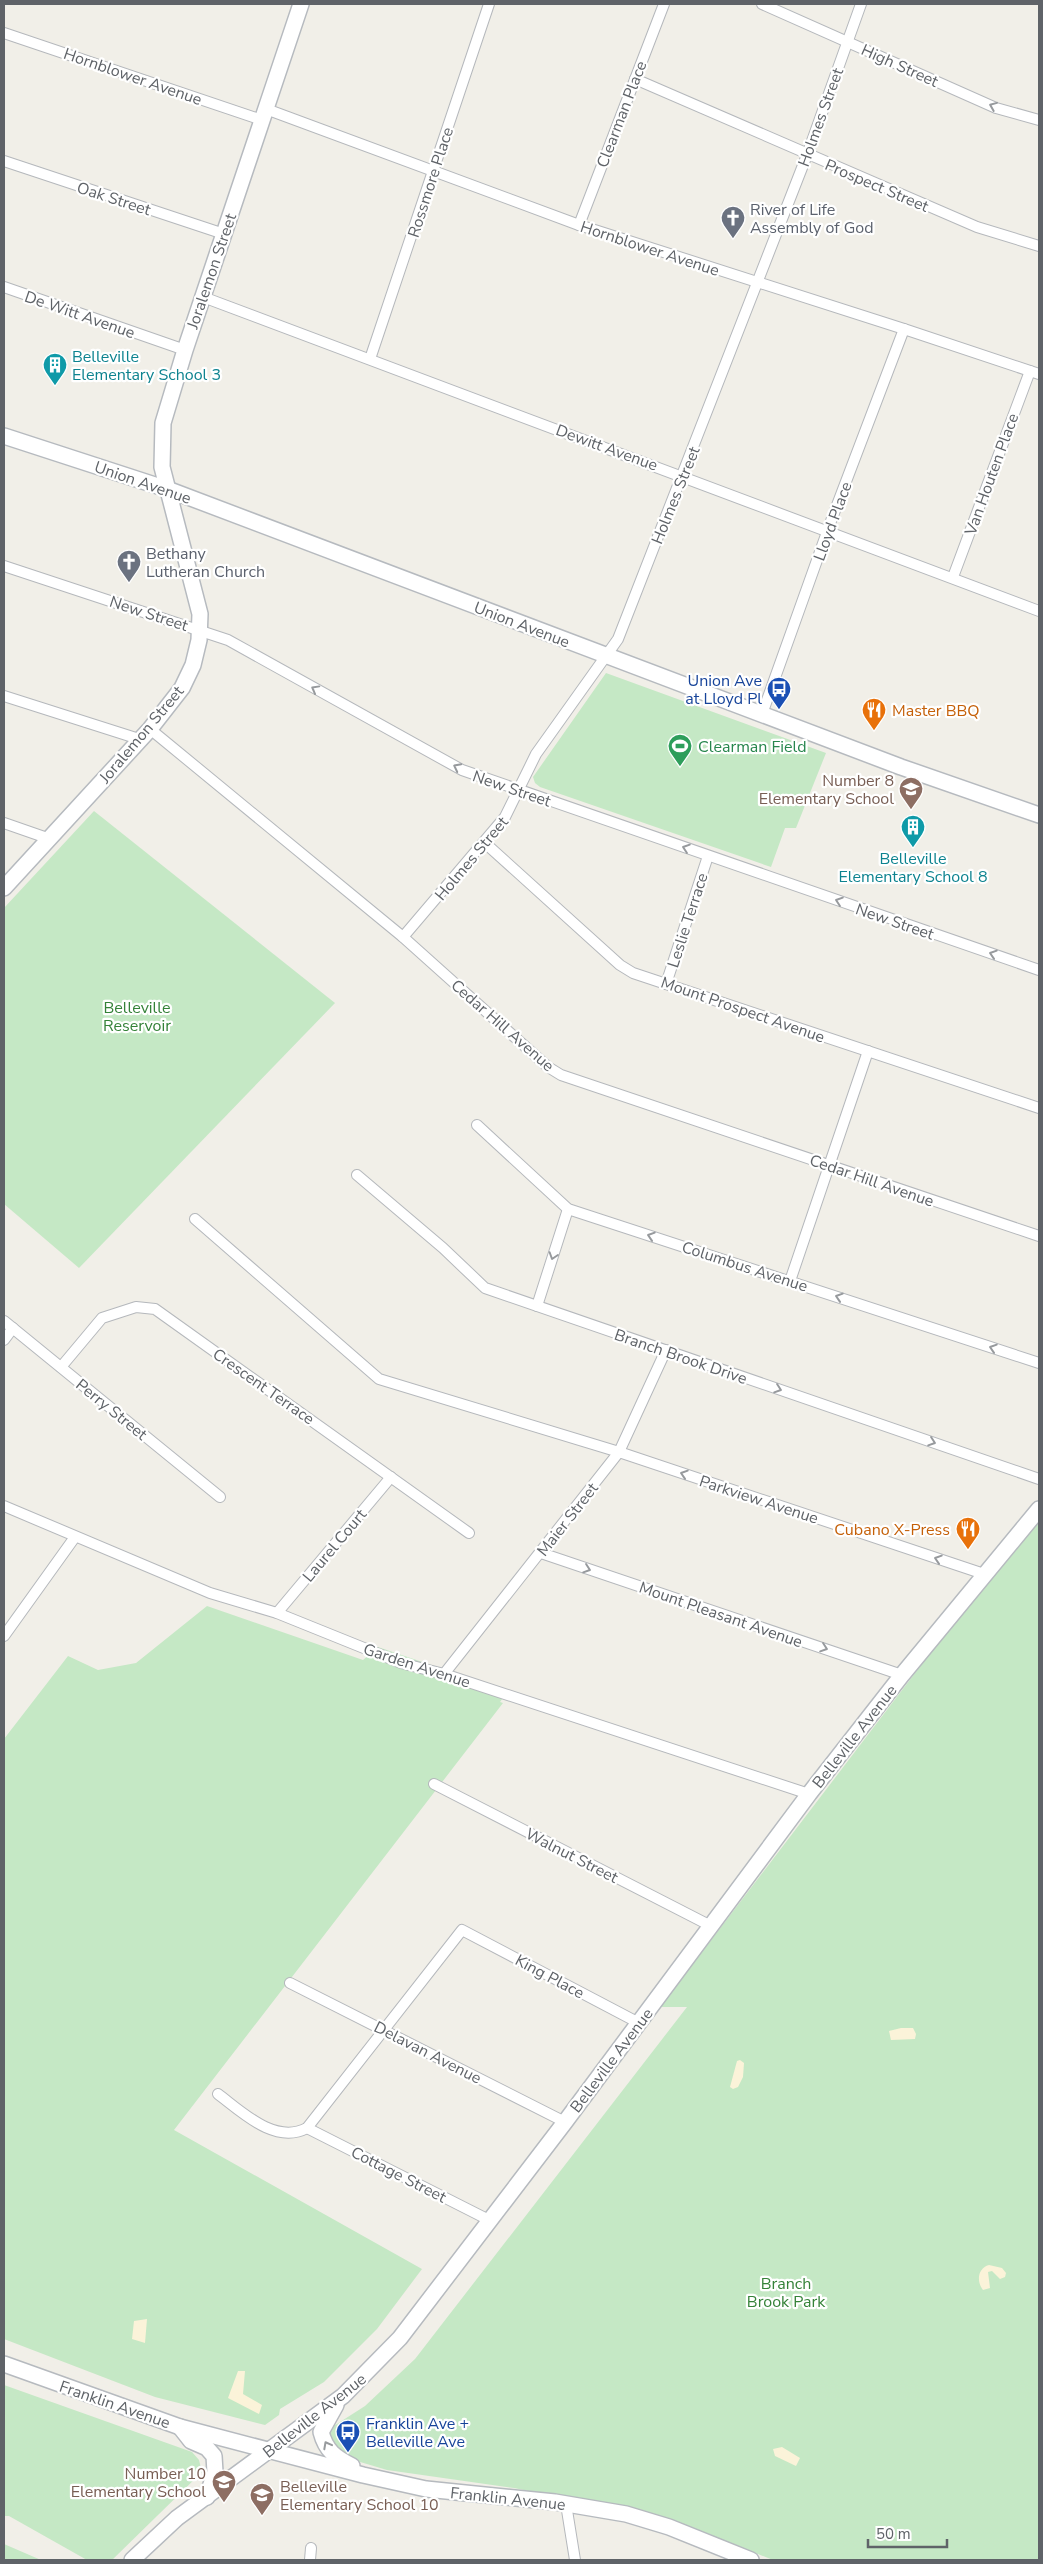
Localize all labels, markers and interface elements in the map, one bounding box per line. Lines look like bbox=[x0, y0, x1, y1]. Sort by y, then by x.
street label: High Street bbox=[858, 39, 942, 93]
street label: Hornblower Avenue bbox=[61, 43, 205, 111]
street label: Clearman Place bbox=[591, 58, 652, 171]
street label: Holmes Street bbox=[793, 65, 849, 170]
one-way arrow bbox=[989, 102, 998, 112]
street label: Rossmore Place bbox=[403, 124, 459, 240]
street label: Prospect Street bbox=[821, 154, 932, 218]
street label: Oak Street bbox=[74, 177, 154, 221]
place label: River of Life Assembly of God bbox=[750, 199, 873, 239]
church icon: River of Life Assembly of God bbox=[720, 205, 746, 239]
street label: Joralemon Street bbox=[182, 210, 242, 333]
street label: Hornblower Avenue bbox=[577, 216, 722, 282]
street label: De Witt Avenue bbox=[22, 286, 138, 344]
place label: Belleville Elementary School 3 bbox=[72, 346, 221, 386]
building icon: Belleville Elementary School 3 bbox=[42, 352, 68, 386]
street label: Van Houten Place bbox=[959, 410, 1024, 539]
street label: Dewitt Avenue bbox=[553, 419, 661, 477]
street label: Holmes Street bbox=[646, 443, 706, 547]
street label: Union Avenue bbox=[91, 456, 194, 510]
street label: Lloyd Place bbox=[808, 479, 857, 564]
place label: Bethany Lutheran Church bbox=[146, 543, 265, 583]
church icon: Bethany Lutheran Church bbox=[116, 549, 142, 583]
street label: New Street bbox=[107, 591, 191, 637]
street label: Union Avenue bbox=[471, 597, 573, 653]
place label: Union Ave at Lloyd Pl bbox=[685, 670, 762, 710]
bus stop icon: Union Ave at Lloyd Pl bbox=[766, 676, 792, 710]
street label: Joralemon Street bbox=[94, 681, 189, 789]
one-way arrow bbox=[312, 685, 321, 695]
restaurant icon: Master BBQ bbox=[861, 697, 887, 731]
place label: Master BBQ bbox=[892, 700, 980, 722]
sports icon: Clearman Field bbox=[667, 733, 693, 767]
place label: Clearman Field bbox=[698, 736, 807, 758]
one-way arrow bbox=[454, 763, 463, 773]
street label: New Street bbox=[470, 765, 554, 813]
place label: Number 8 Elementary School bbox=[759, 770, 894, 810]
school or university icon: Number 8 Elementary School bbox=[898, 776, 924, 810]
street label: Holmes Street bbox=[430, 812, 514, 905]
building icon: Belleville Elementary School 8 bbox=[900, 814, 926, 848]
one-way arrow bbox=[682, 844, 691, 854]
place label: Belleville Elementary School 8 bbox=[839, 848, 988, 888]
street label: Leslie Terrace bbox=[662, 870, 714, 971]
one-way arrow bbox=[836, 897, 844, 907]
street label: New Street bbox=[853, 898, 937, 946]
one-way arrow bbox=[989, 950, 998, 960]
street label: Mount Prospect Avenue bbox=[658, 972, 828, 1048]
street label: Cedar Hill Avenue bbox=[446, 975, 559, 1077]
park label: Belleville Reservoir bbox=[103, 997, 171, 1037]
street label: Cedar Hill Avenue bbox=[806, 1149, 937, 1213]
one-way arrow bbox=[647, 1232, 656, 1242]
street label: Columbus Avenue bbox=[679, 1236, 810, 1298]
one-way arrow bbox=[549, 1251, 559, 1259]
one-way arrow bbox=[835, 1292, 844, 1302]
street label: Branch Brook Drive bbox=[611, 1324, 750, 1390]
street label: Crescent Terrace bbox=[208, 1343, 319, 1430]
one-way arrow bbox=[989, 1344, 998, 1354]
street label: Perry Street bbox=[71, 1374, 152, 1446]
one-way arrow bbox=[773, 1383, 782, 1393]
one-way arrow bbox=[927, 1436, 935, 1446]
one-way arrow bbox=[680, 1470, 689, 1480]
street label: Parkview Avenue bbox=[696, 1470, 821, 1530]
street label: Maier Street bbox=[532, 1478, 604, 1561]
street label: Laurel Court bbox=[298, 1504, 372, 1587]
restaurant icon: Cubano X-Press bbox=[955, 1516, 981, 1550]
place label: Cubano X-Press bbox=[834, 1519, 950, 1541]
one-way arrow bbox=[934, 1555, 942, 1565]
one-way arrow bbox=[582, 1563, 590, 1573]
street label: Mount Pleasant Avenue bbox=[636, 1577, 805, 1653]
street label: Garden Avenue bbox=[360, 1638, 473, 1694]
one-way arrow bbox=[819, 1643, 827, 1653]
street label: Belleville Avenue bbox=[807, 1680, 902, 1793]
street label: Walnut Street bbox=[521, 1823, 622, 1889]
street label: King Place bbox=[511, 1949, 588, 2004]
street label: Belleville Avenue bbox=[565, 2004, 658, 2117]
street label: Delavan Avenue bbox=[370, 2016, 485, 2089]
street label: Cottage Street bbox=[347, 2141, 450, 2209]
park label: Branch Brook Park bbox=[747, 2273, 826, 2313]
street label: Belleville Avenue bbox=[258, 2368, 371, 2463]
street label: Franklin Avenue bbox=[56, 2376, 173, 2434]
place label: Franklin Ave + Belleville Ave bbox=[366, 2413, 469, 2453]
bus stop icon: Franklin Ave + Belleville Ave bbox=[335, 2419, 361, 2453]
one-way arrow bbox=[323, 2441, 333, 2450]
place label: Number 10 Elementary School bbox=[71, 2463, 206, 2503]
school or university icon: Number 10 Elementary School bbox=[211, 2469, 237, 2503]
place label: Belleville Elementary School 10 bbox=[280, 2476, 439, 2516]
school or university icon: Belleville Elementary School 10 bbox=[249, 2482, 275, 2516]
street label: Franklin Avenue bbox=[449, 2482, 567, 2516]
scale bar bbox=[868, 2516, 947, 2548]
text: 50 m bbox=[876, 2524, 911, 2544]

